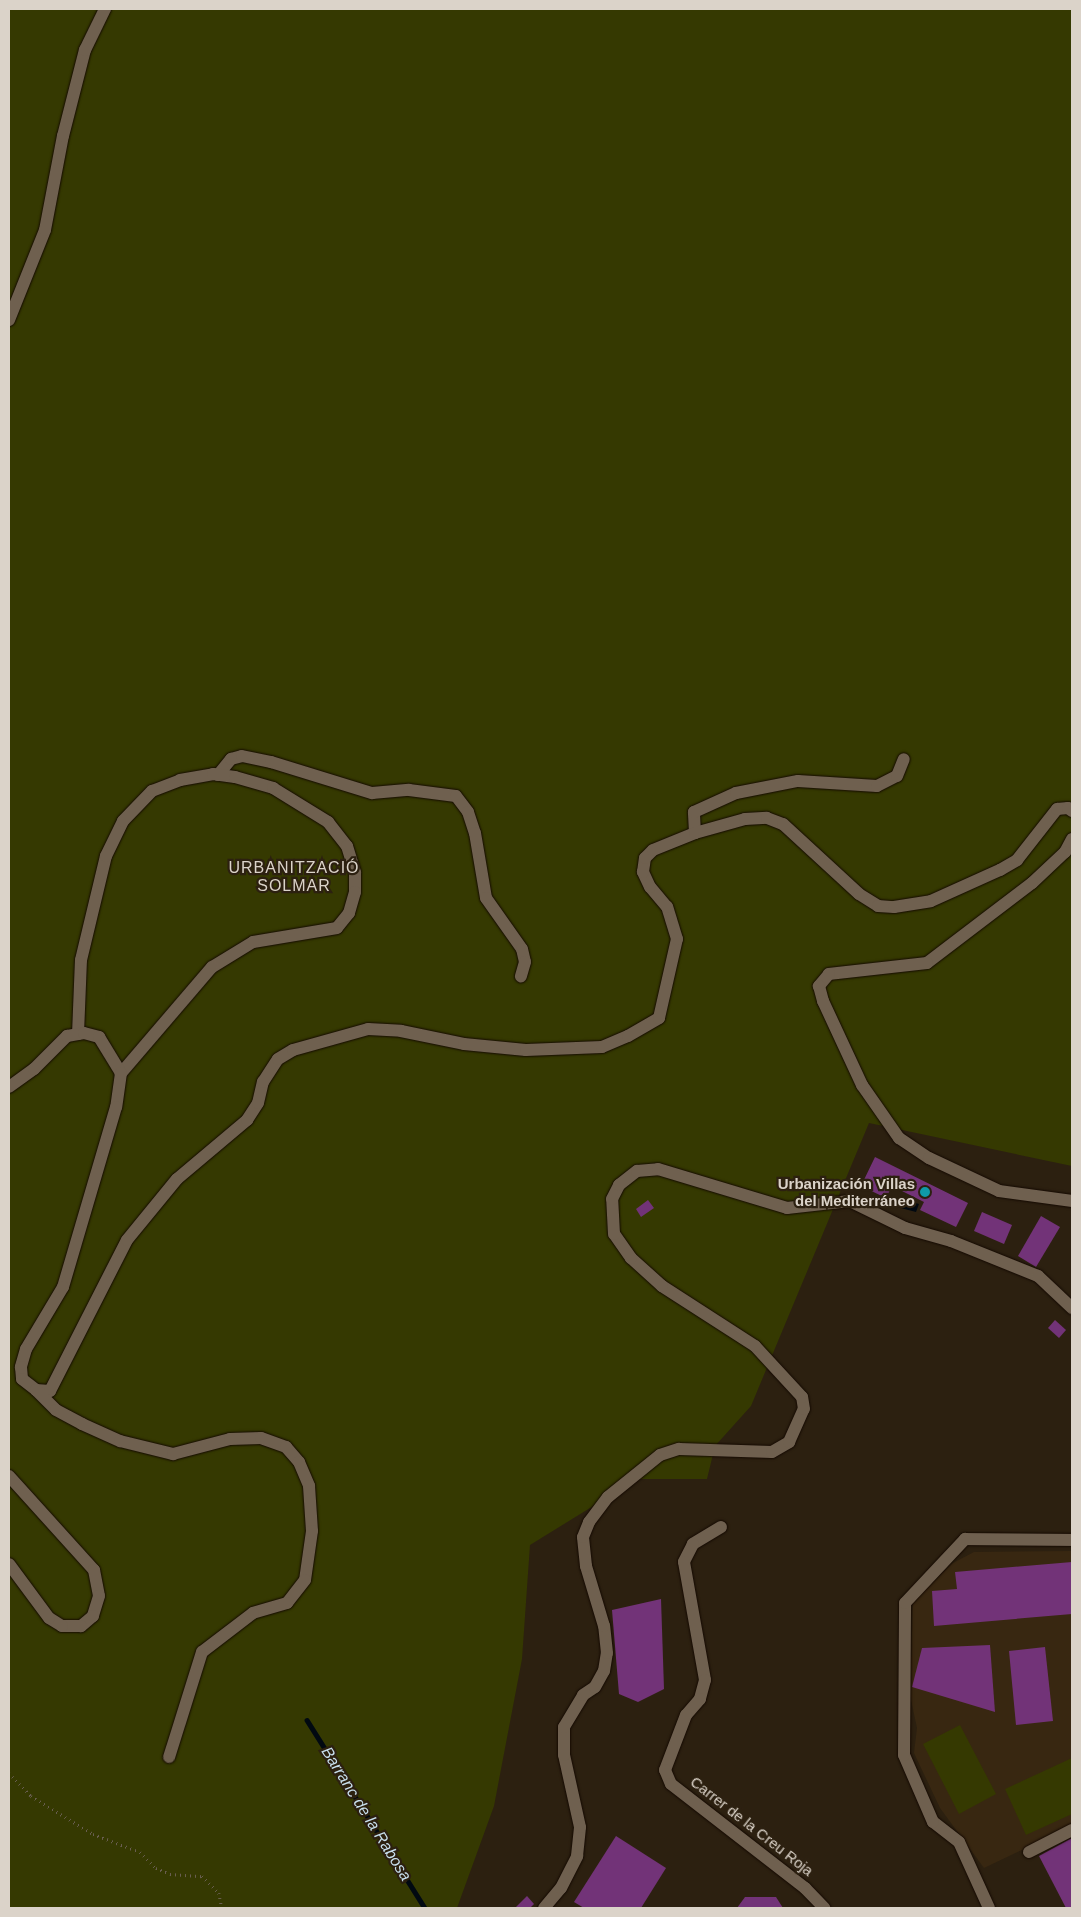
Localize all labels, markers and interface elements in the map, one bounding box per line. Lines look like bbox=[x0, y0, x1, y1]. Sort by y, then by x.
district label: URBANITZACIÓ SOLMAR bbox=[227, 858, 361, 896]
place label: Urbanización Villas del Mediterráneo bbox=[778, 1174, 915, 1209]
marker: Urbanización Villas del Mediterráneo bbox=[919, 1186, 931, 1198]
water label: Barranc de la Rabosa bbox=[317, 1743, 415, 1885]
street label: Carrer de la Creu Roja bbox=[687, 1772, 817, 1880]

